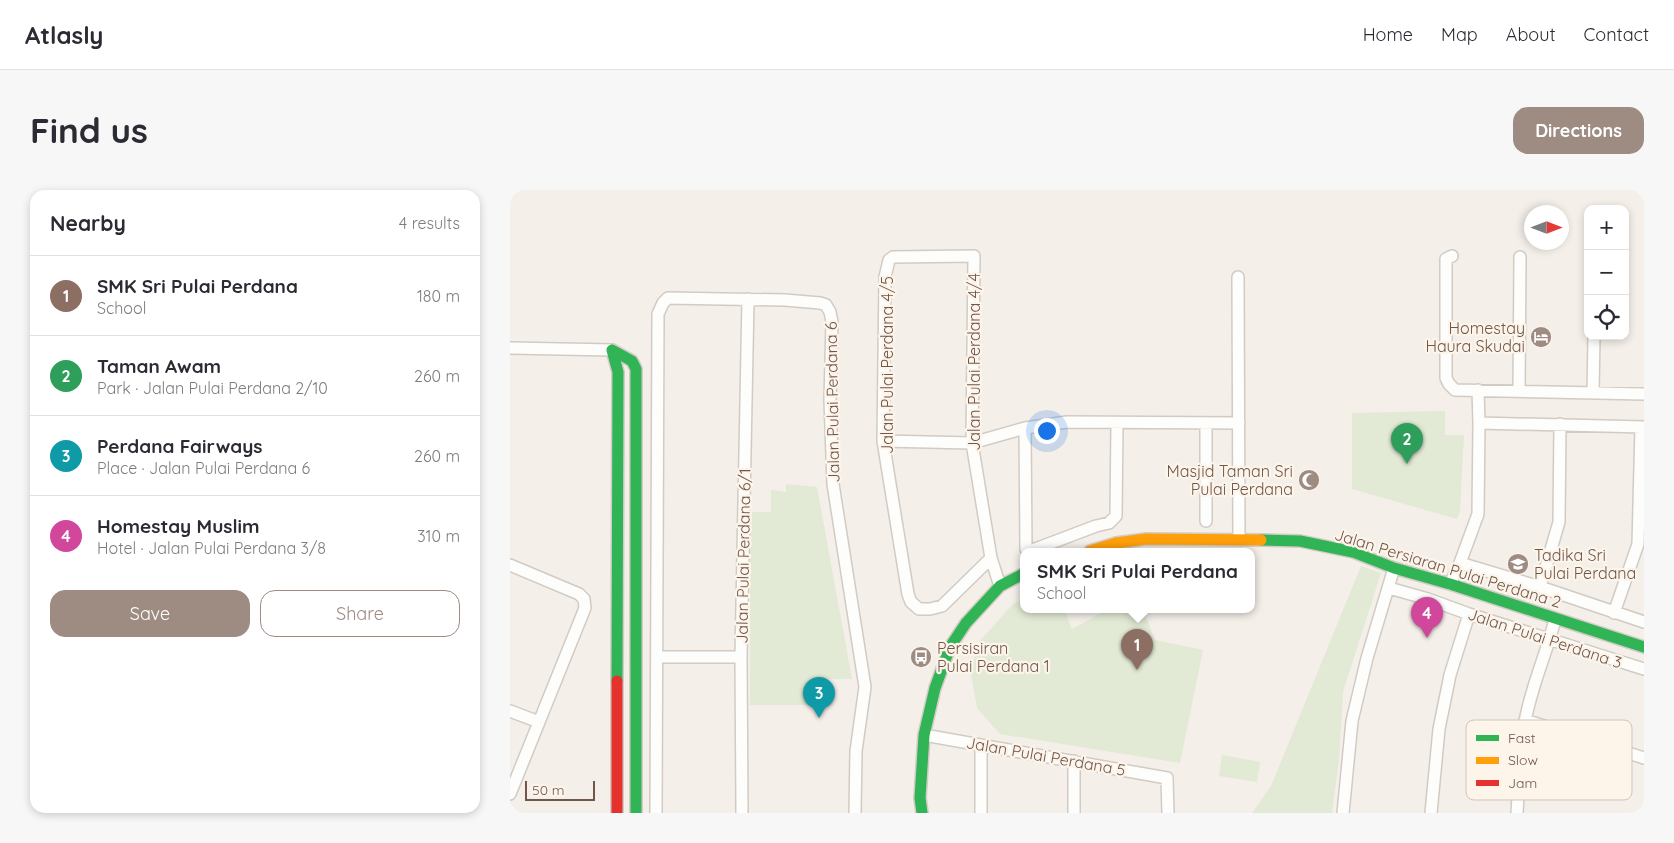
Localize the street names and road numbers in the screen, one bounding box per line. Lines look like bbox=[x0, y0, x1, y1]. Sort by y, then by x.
street label: Jalan Pulai Perdana 4/4 bbox=[964, 273, 984, 451]
street label: Jalan Pulai Perdana 4/5 bbox=[877, 276, 897, 454]
street label: Jalan Pulai Perdana 6 bbox=[821, 321, 843, 483]
street label: Jalan Pulai Perdana 6/1 bbox=[731, 468, 755, 644]
street label: Jalan Persiaran Pulai Perdana 2 bbox=[1332, 524, 1564, 612]
street label: Jalan Pulai Perdana 3 bbox=[1465, 604, 1625, 672]
street label: Jalan Pulai Perdana 5 bbox=[965, 732, 1127, 780]

